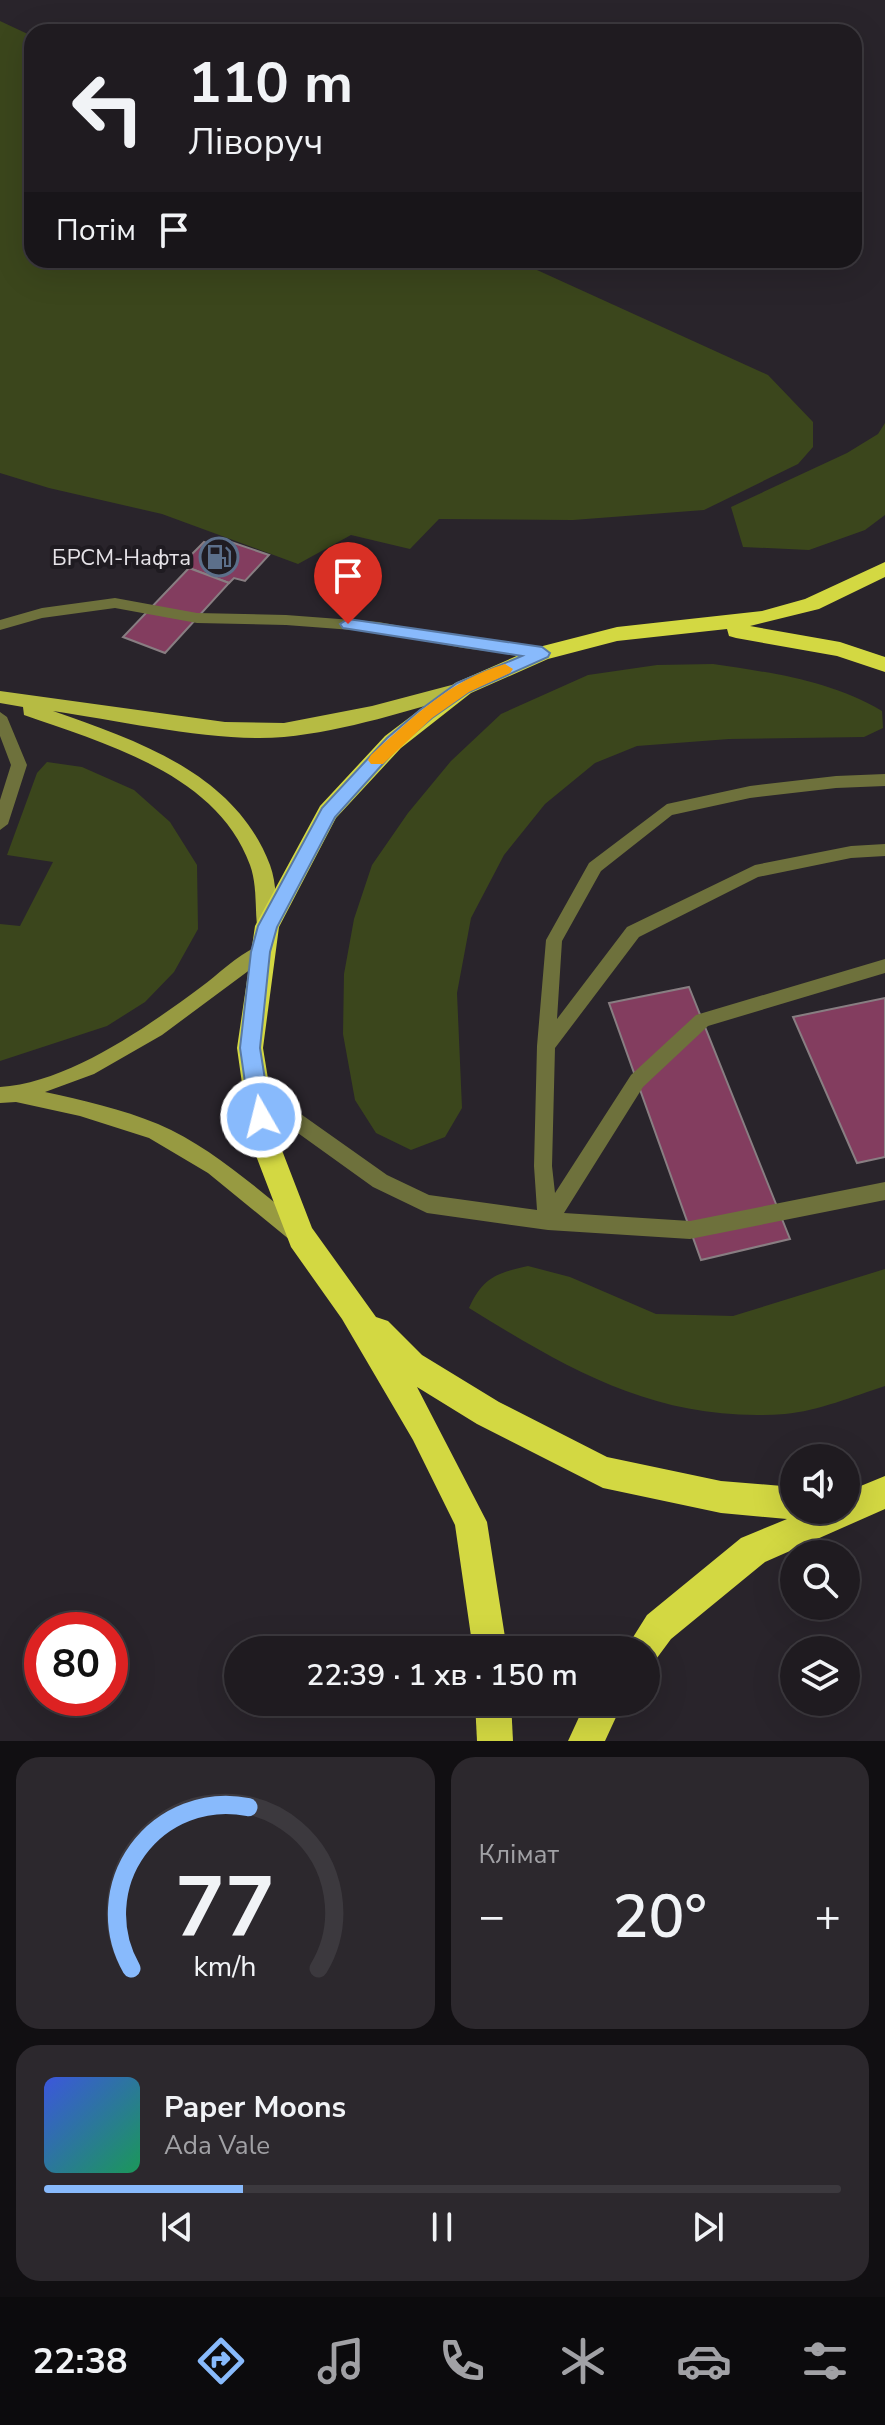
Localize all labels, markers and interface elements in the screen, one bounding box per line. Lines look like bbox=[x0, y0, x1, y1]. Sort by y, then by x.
text: 110 m bbox=[188, 45, 353, 122]
icon: left bbox=[56, 56, 160, 160]
text: Ліворуч bbox=[188, 118, 323, 167]
icon: arrive bbox=[152, 208, 196, 252]
text: Потім bbox=[56, 210, 136, 251]
fuel station icon: БРСМ-Нафта bbox=[198, 536, 240, 578]
pin bbox=[314, 542, 382, 624]
place label: БРСМ-Нафта bbox=[52, 543, 191, 573]
icon: arrive bbox=[326, 554, 370, 598]
position arrow bbox=[219, 1075, 303, 1159]
map controls bbox=[780, 1444, 860, 1716]
button: sound bbox=[780, 1444, 860, 1524]
button: search bbox=[780, 1540, 860, 1620]
speed limit sign: 80 bbox=[24, 1612, 128, 1716]
button: layers bbox=[780, 1636, 860, 1716]
text: 22:39 · 1 хв · 150 m bbox=[306, 1655, 578, 1696]
text: Клімат bbox=[479, 1837, 559, 1872]
text: 77 bbox=[175, 1851, 275, 1964]
text: 20° bbox=[613, 1876, 707, 1958]
text: − bbox=[479, 1887, 505, 1947]
text: + bbox=[815, 1887, 841, 1947]
text: km/h bbox=[194, 1947, 257, 1986]
text: Paper Moons bbox=[164, 2087, 346, 2128]
text: Ada Vale bbox=[164, 2128, 270, 2163]
icon: previous bbox=[155, 2205, 199, 2249]
icon: pause bbox=[420, 2205, 464, 2249]
icon: next bbox=[686, 2205, 730, 2249]
icon: directions bbox=[193, 2333, 249, 2389]
icon: music bbox=[313, 2333, 369, 2389]
icon: phone bbox=[434, 2333, 490, 2389]
icon: climate bbox=[555, 2333, 611, 2389]
icon: car bbox=[676, 2333, 732, 2389]
icon: filters bbox=[797, 2333, 853, 2389]
text: 22:38 bbox=[32, 2337, 128, 2386]

